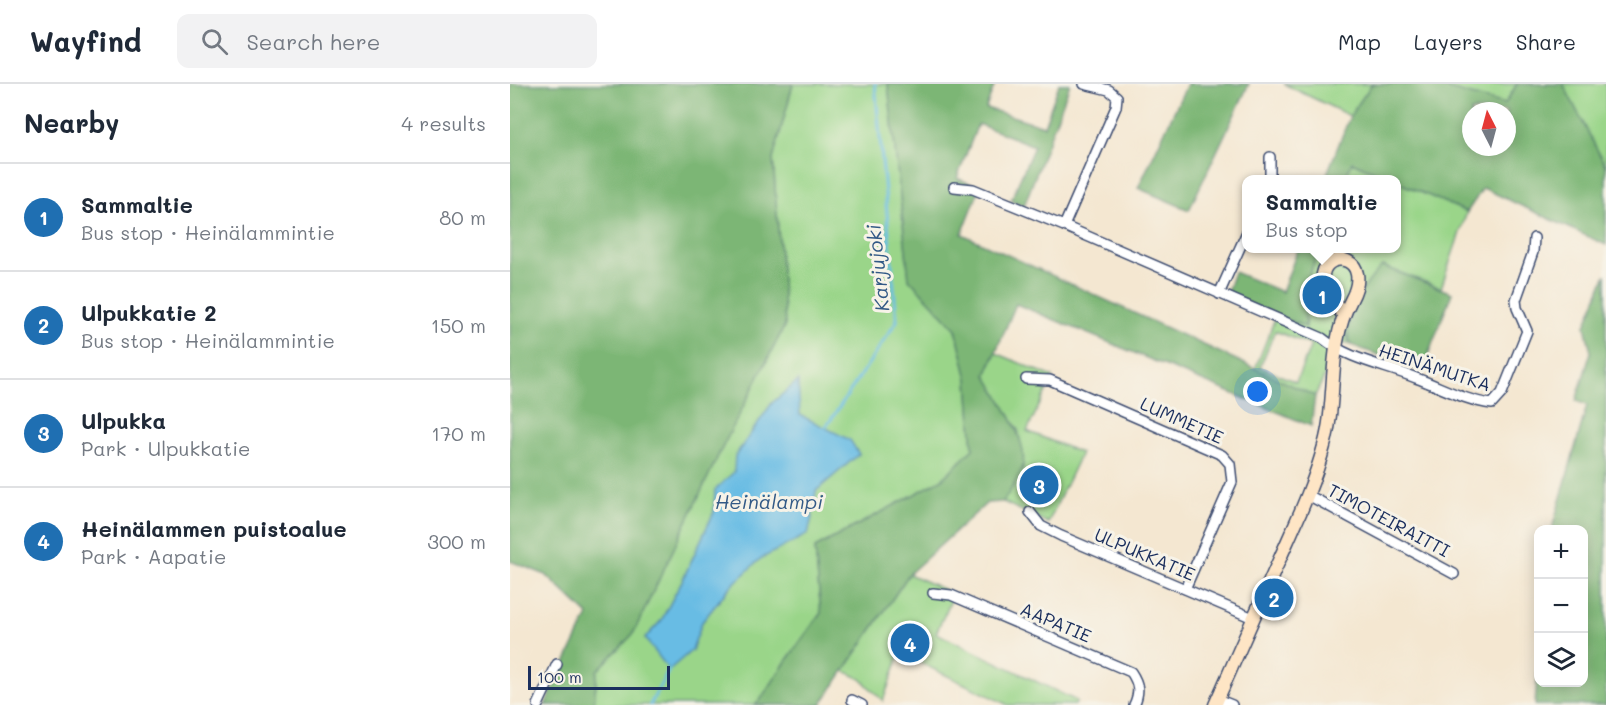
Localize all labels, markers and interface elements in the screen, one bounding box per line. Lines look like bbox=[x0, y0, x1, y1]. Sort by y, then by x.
search box bbox=[177, 14, 597, 68]
text: Wayfind bbox=[30, 23, 141, 59]
icon: search bbox=[198, 25, 231, 58]
text: Search here bbox=[246, 27, 380, 56]
text: Map bbox=[1338, 28, 1381, 55]
text: Layers bbox=[1414, 28, 1483, 55]
text: Share bbox=[1516, 28, 1576, 55]
north arrow bbox=[1462, 102, 1516, 156]
text: Nearby bbox=[24, 106, 119, 140]
text: 4 results bbox=[401, 110, 486, 136]
popup bbox=[1242, 175, 1401, 253]
text: Sammaltie bbox=[1266, 187, 1377, 216]
text: Sammaltie bbox=[81, 190, 193, 219]
text: 1 bbox=[39, 204, 48, 230]
text: 80 m bbox=[439, 204, 486, 230]
text: Bus stop bbox=[1266, 216, 1348, 242]
text: Bus stop · Heinälammintie bbox=[81, 219, 335, 245]
water label: Karjujoki bbox=[859, 222, 895, 313]
pin: 1 bbox=[1302, 272, 1342, 318]
text: Ulpukkatie 2 bbox=[81, 298, 217, 327]
text: 2 bbox=[38, 312, 49, 338]
text: 150 m bbox=[431, 312, 486, 338]
text: Bus stop · Heinälammintie bbox=[81, 327, 335, 353]
street label: HEINÄMUTKA bbox=[1376, 338, 1494, 396]
your location bbox=[1243, 377, 1272, 406]
street label: LUMMETIE bbox=[1137, 391, 1227, 449]
text: Ulpukka bbox=[81, 406, 166, 435]
text: 3 bbox=[38, 420, 50, 446]
text: 170 m bbox=[431, 420, 486, 446]
text: Park · Ulpukkatie bbox=[81, 435, 251, 461]
pin: 3 bbox=[1020, 462, 1058, 508]
street label: TIMOTEIRAITTI bbox=[1324, 478, 1454, 562]
water label: Heinälampi bbox=[715, 488, 824, 514]
text: Heinälammen puistoalue bbox=[81, 514, 347, 543]
street label: ULPUKKATIE bbox=[1091, 522, 1199, 586]
map controls bbox=[1534, 525, 1588, 687]
button: + bbox=[1534, 525, 1588, 579]
text: 4 bbox=[37, 528, 50, 554]
text: 300 m bbox=[427, 528, 486, 554]
text: Park · Aapatie bbox=[81, 543, 226, 569]
pin: 2 bbox=[1254, 576, 1293, 620]
button: − bbox=[1534, 579, 1588, 633]
street label: AAPATIE bbox=[1017, 596, 1095, 648]
pin: 4 bbox=[890, 620, 930, 666]
button: layers bbox=[1534, 633, 1588, 687]
scale bar bbox=[528, 663, 670, 690]
text: 100 m bbox=[537, 666, 582, 687]

